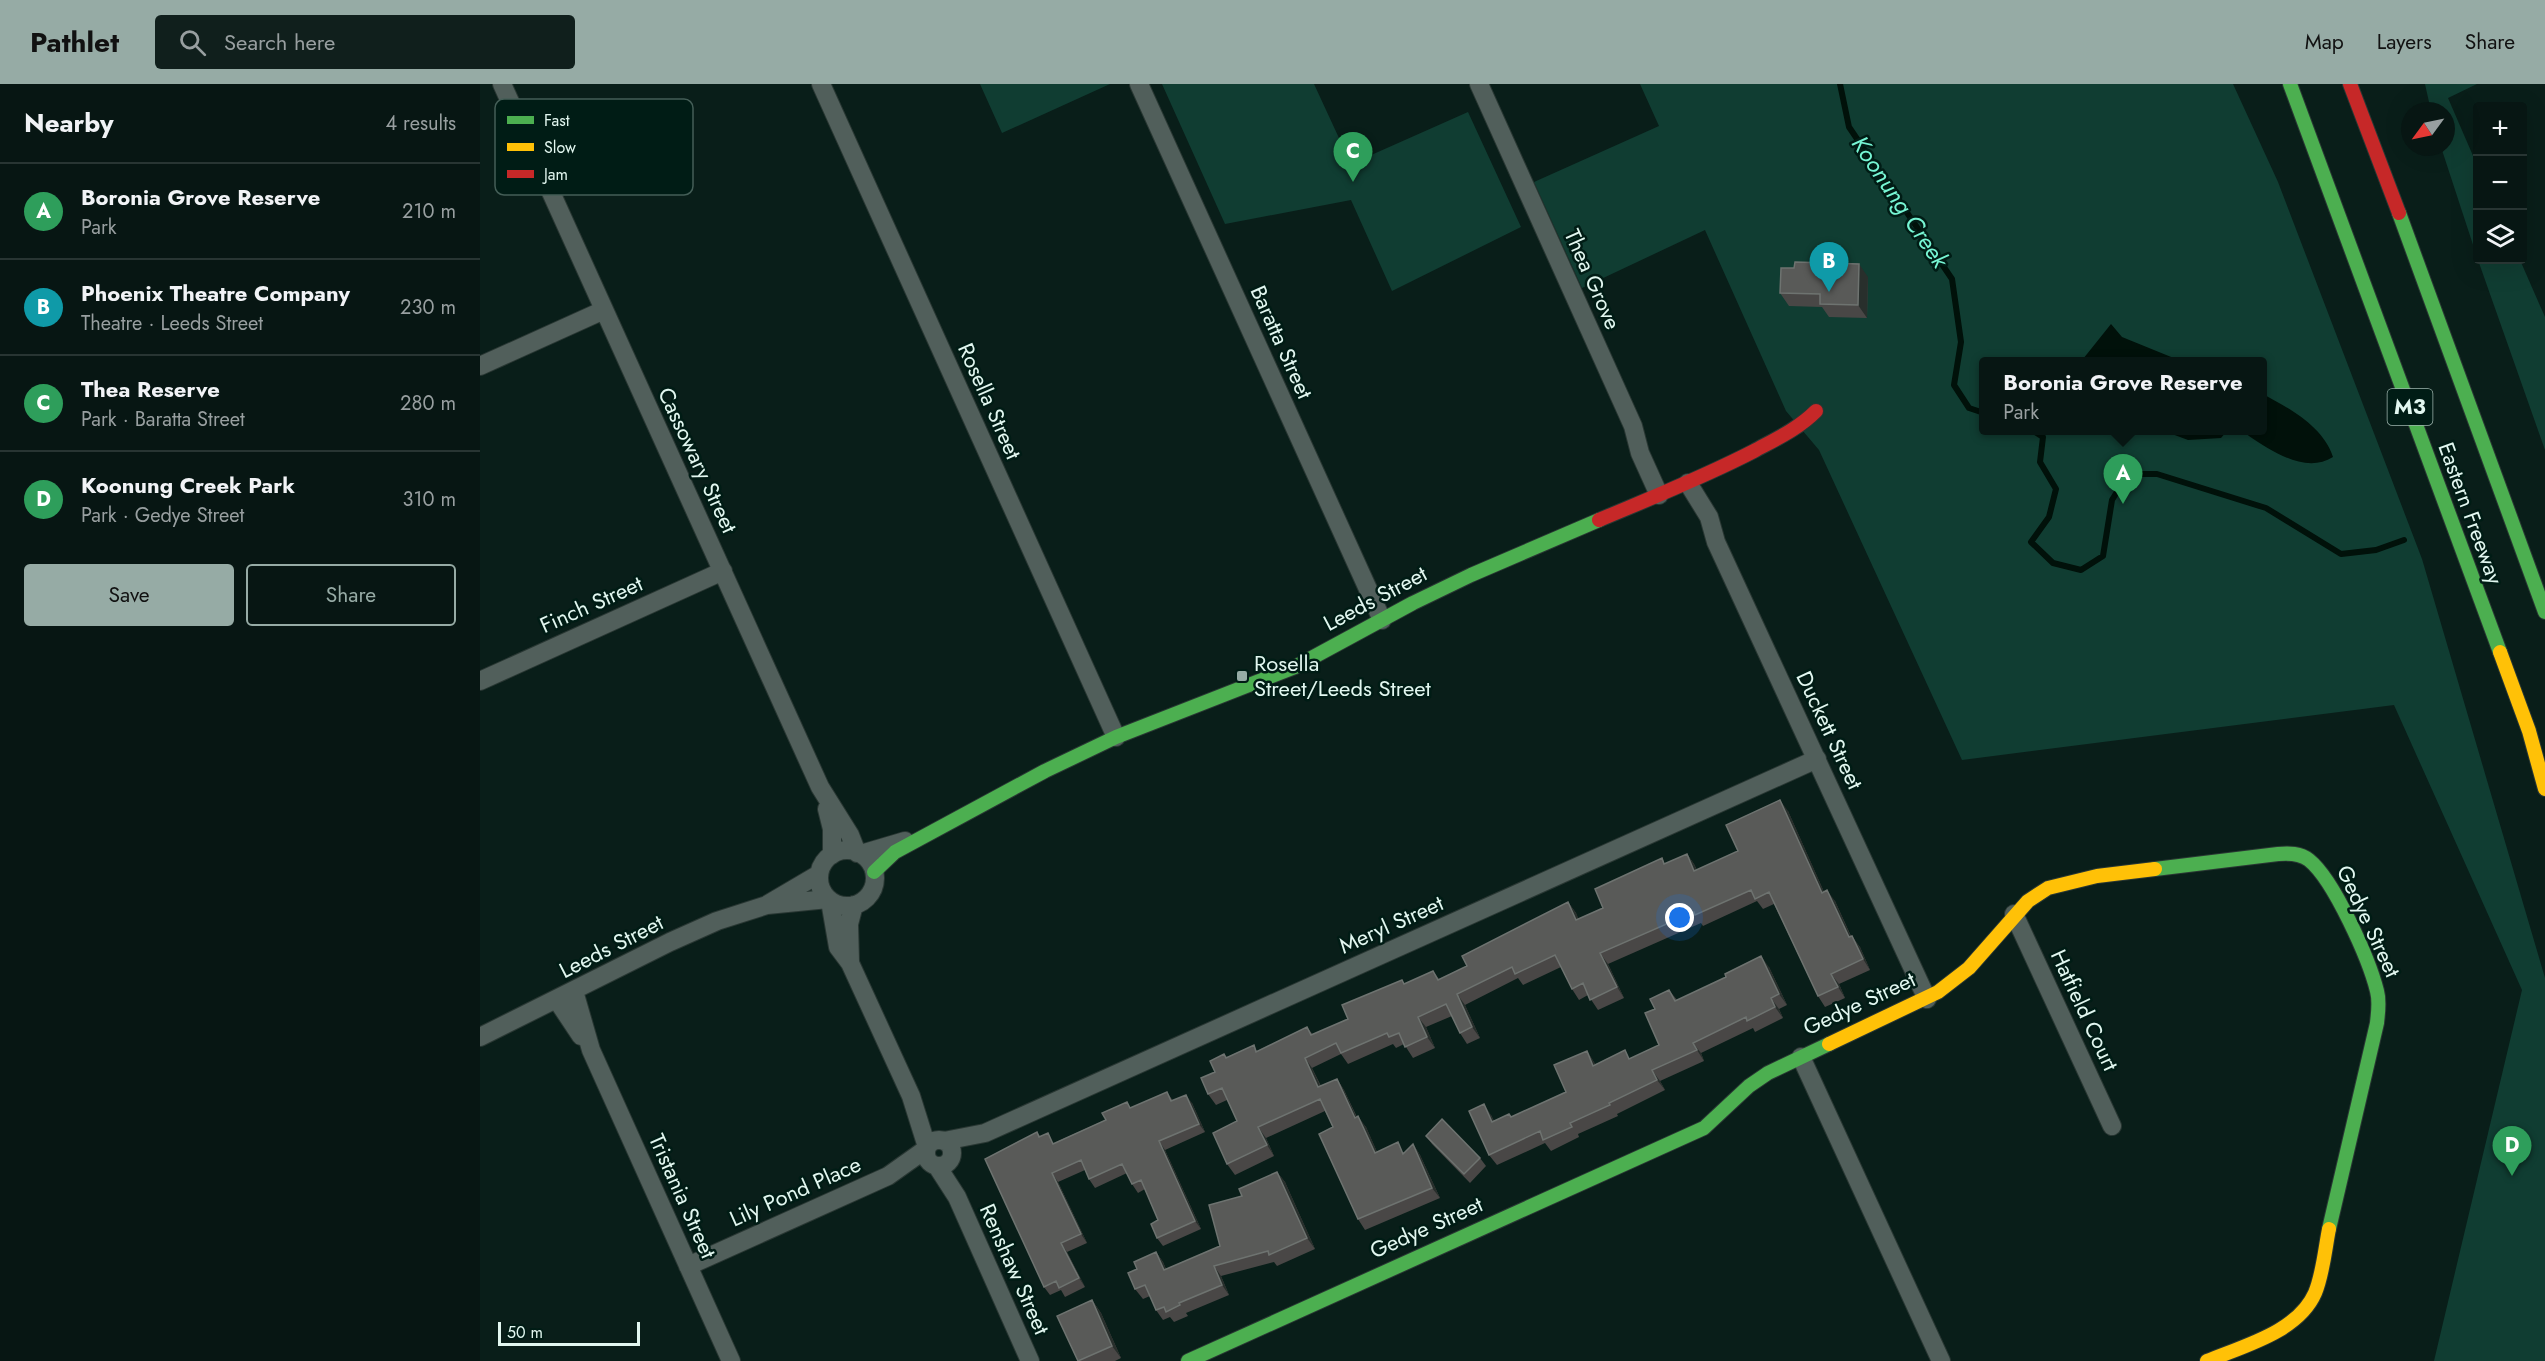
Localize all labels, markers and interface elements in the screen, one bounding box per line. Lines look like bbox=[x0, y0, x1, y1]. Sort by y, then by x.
search box bbox=[155, 15, 575, 69]
text: Pathlet bbox=[30, 22, 119, 63]
icon: search bbox=[176, 26, 209, 59]
text: Search here bbox=[224, 26, 335, 58]
text: Map bbox=[2305, 27, 2344, 57]
text: Layers bbox=[2377, 27, 2432, 57]
text: Share bbox=[2465, 27, 2515, 57]
legend bbox=[495, 99, 693, 195]
north arrow bbox=[2401, 102, 2455, 156]
map controls bbox=[2473, 102, 2527, 264]
button: + bbox=[2473, 102, 2527, 156]
text: Nearby bbox=[24, 104, 113, 142]
text: 4 results bbox=[385, 109, 456, 138]
text: Fast bbox=[544, 109, 570, 132]
water label: Koonung Creek bbox=[1843, 129, 1959, 276]
pin: C bbox=[1334, 132, 1372, 182]
text: Slow bbox=[544, 136, 576, 159]
button: − bbox=[2473, 156, 2527, 210]
text: Jam bbox=[542, 163, 568, 186]
text: Boronia Grove Reserve bbox=[81, 181, 320, 213]
text: A bbox=[36, 197, 51, 226]
text: 210 m bbox=[402, 197, 456, 226]
button: layers bbox=[2473, 210, 2527, 264]
text: Park bbox=[81, 213, 117, 242]
street label: Thea Grove bbox=[1557, 224, 1629, 334]
pin: B bbox=[1810, 242, 1848, 292]
text: Phoenix Theatre Company bbox=[81, 277, 350, 309]
street label: Baratta Street bbox=[1243, 280, 1322, 405]
text: B bbox=[37, 293, 50, 322]
text: 230 m bbox=[400, 293, 456, 322]
text: Theatre · Leeds Street bbox=[81, 309, 263, 338]
street label: Rosella Street bbox=[950, 338, 1030, 465]
popup bbox=[1979, 357, 2267, 435]
text: Boronia Grove Reserve bbox=[2003, 366, 2243, 398]
text: Thea Reserve bbox=[81, 373, 220, 405]
street label: Cassowary Street bbox=[650, 382, 746, 539]
text: C bbox=[36, 389, 51, 418]
text: 280 m bbox=[400, 389, 456, 418]
road number: M3 bbox=[2388, 389, 2432, 425]
text: Park bbox=[2003, 398, 2039, 427]
text: Park · Baratta Street bbox=[81, 405, 245, 434]
street label: Eastern Freeway bbox=[2430, 437, 2512, 589]
pin: A bbox=[2104, 454, 2142, 504]
text: Koonung Creek Park bbox=[81, 469, 295, 501]
text: D bbox=[36, 485, 51, 514]
text: 310 m bbox=[402, 485, 456, 514]
text: Park · Gedye Street bbox=[81, 501, 244, 530]
street label: Leeds Street bbox=[1318, 557, 1433, 639]
button: Save bbox=[24, 564, 234, 626]
button: Share bbox=[246, 564, 456, 626]
street label: Finch Street bbox=[535, 567, 648, 641]
place label: Rosella Street/Leeds Street bbox=[1254, 647, 1432, 704]
street label: Duckett Street bbox=[1789, 666, 1872, 795]
marker: Rosella Street/Leeds Street bbox=[1235, 669, 1249, 683]
street label: Gedye Street bbox=[2329, 860, 2409, 983]
street label: Meryl Street bbox=[1334, 886, 1449, 961]
your location bbox=[1665, 903, 1694, 932]
street label: Leeds Street bbox=[553, 906, 669, 986]
street label: Hatfield Court bbox=[2043, 944, 2127, 1077]
street label: Gedye Street bbox=[1798, 963, 1921, 1043]
pin: D bbox=[2492, 1126, 2532, 1176]
street label: Tristania Street bbox=[641, 1129, 725, 1264]
street label: Lily Pond Place bbox=[724, 1148, 866, 1234]
street label: Gedye Street bbox=[1364, 1188, 1488, 1266]
street label: Renshaw Street bbox=[972, 1198, 1058, 1340]
scale bar bbox=[498, 1319, 640, 1346]
text: 50 m bbox=[507, 1321, 543, 1344]

